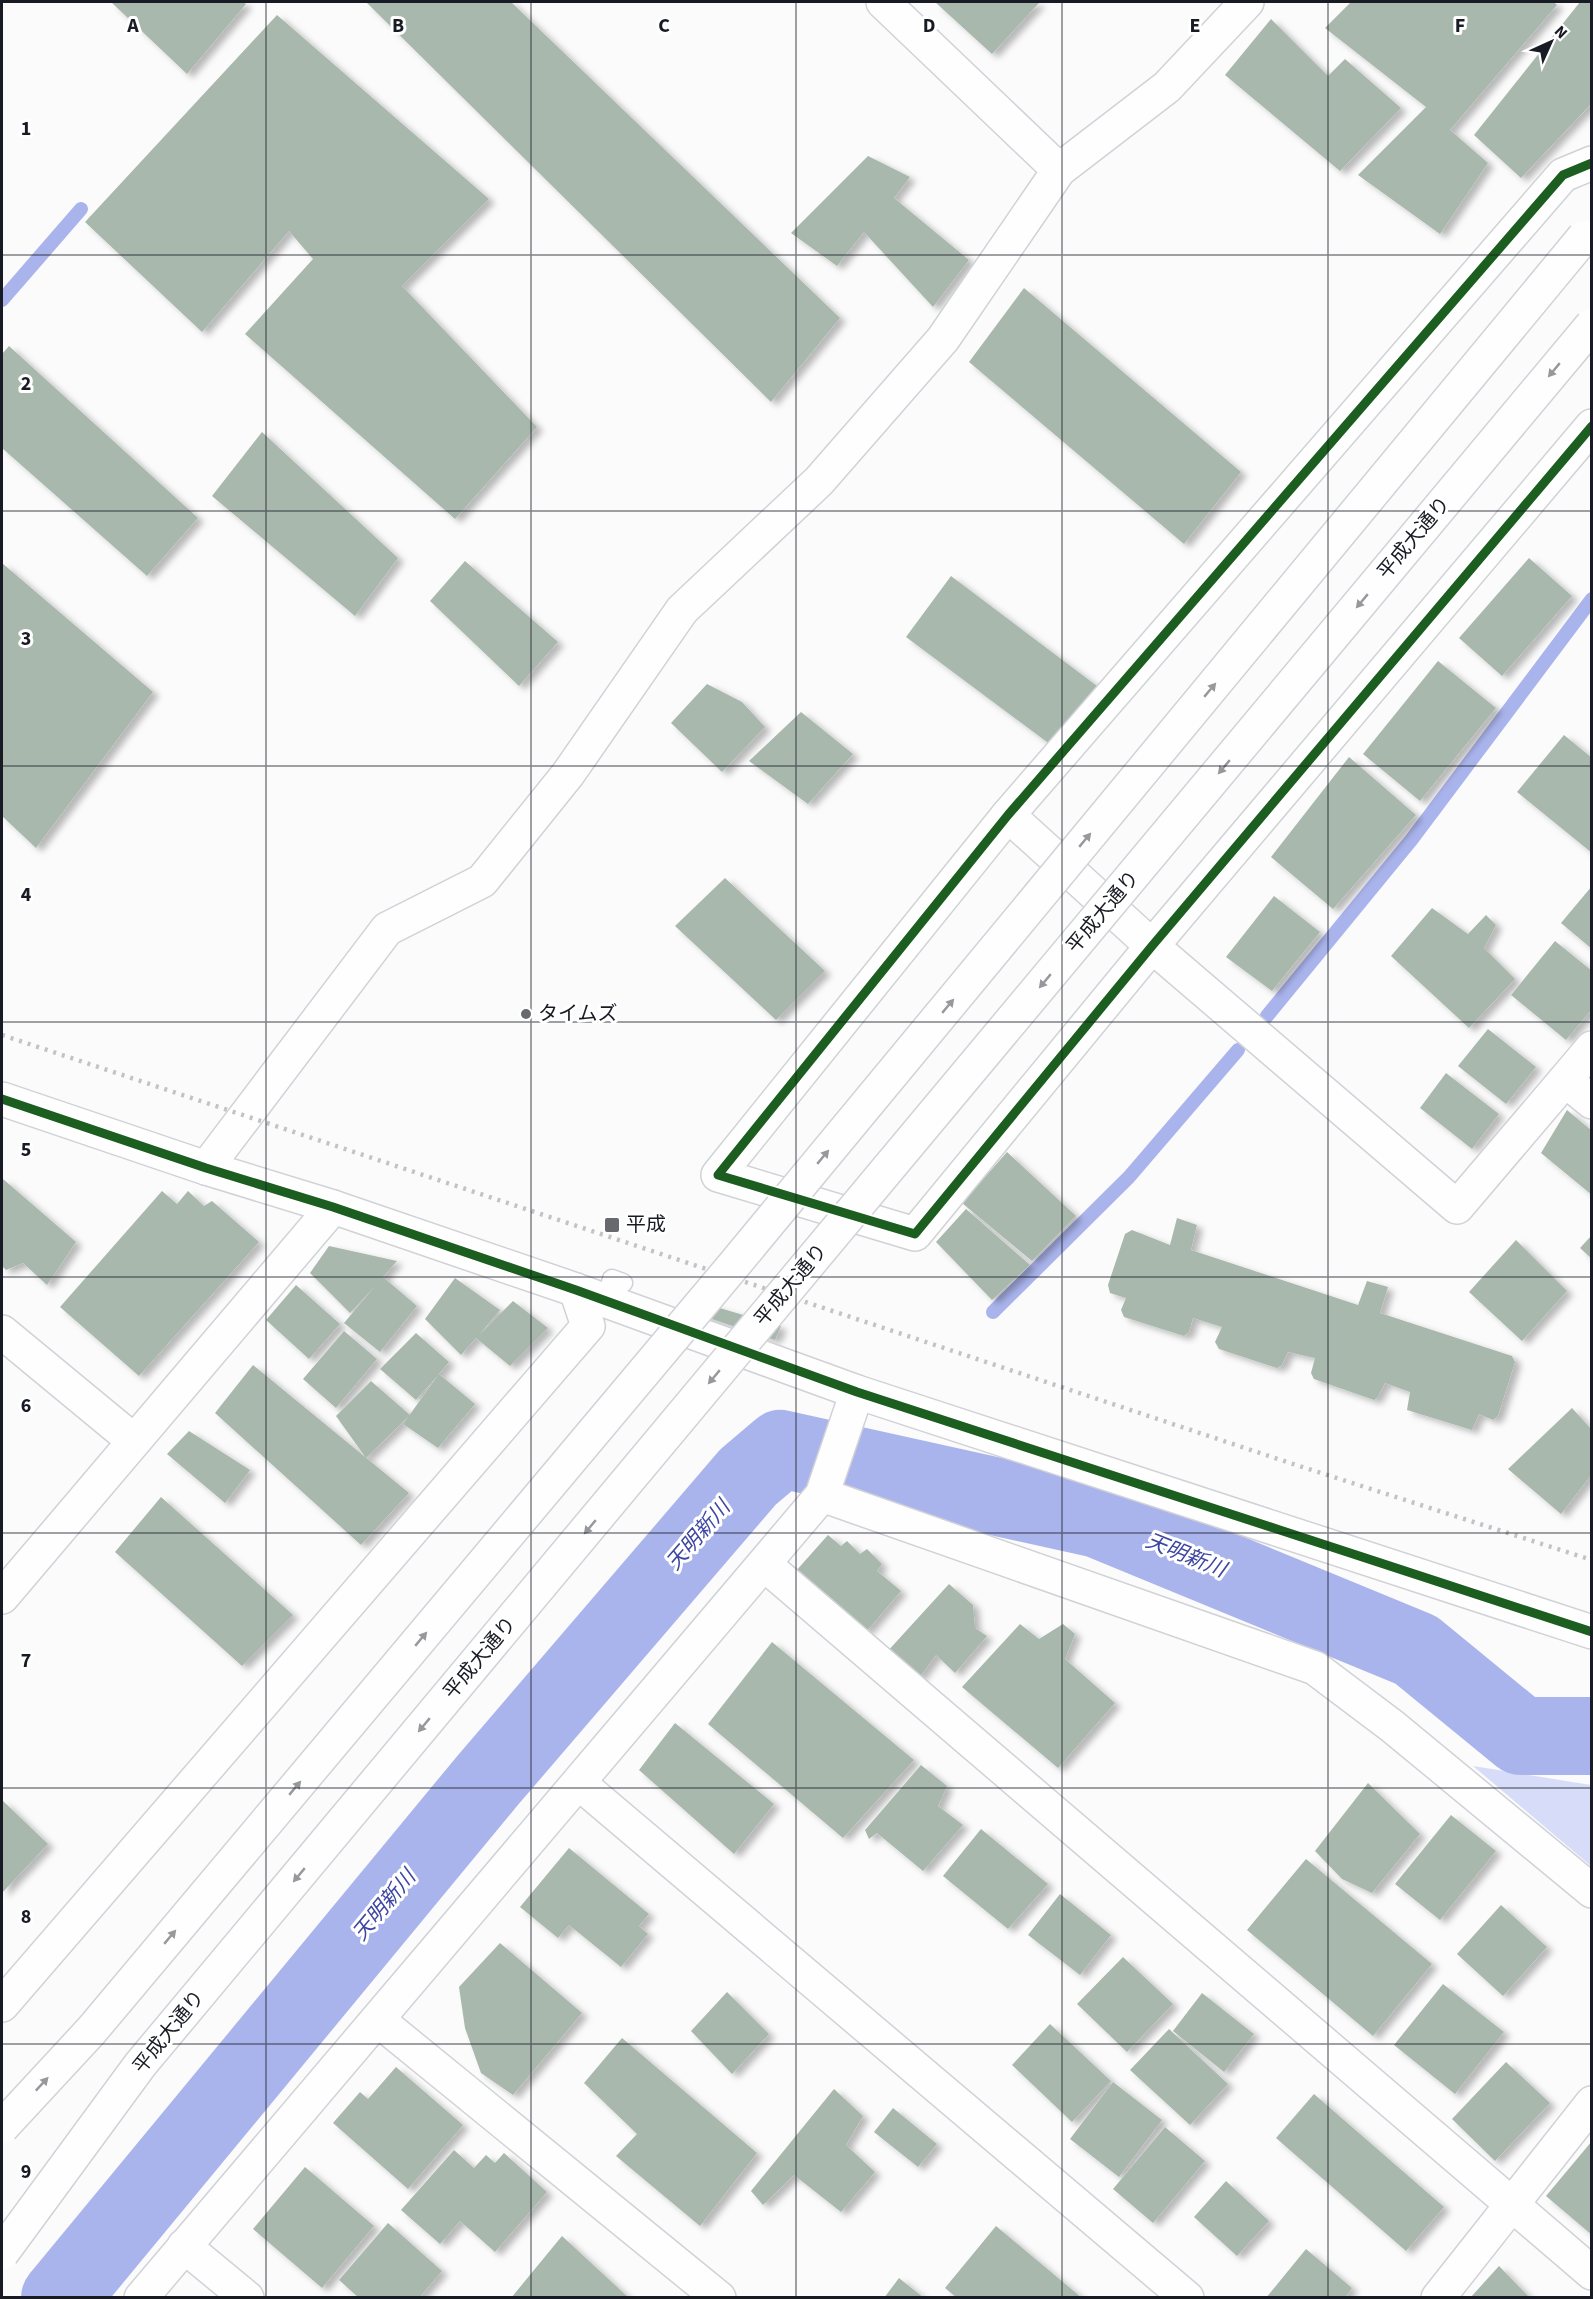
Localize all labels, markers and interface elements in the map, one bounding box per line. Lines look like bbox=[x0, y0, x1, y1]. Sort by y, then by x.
text: A bbox=[126, 12, 139, 40]
text: B bbox=[392, 12, 404, 40]
text: C bbox=[658, 12, 670, 40]
text: D bbox=[923, 12, 935, 40]
text: E bbox=[1190, 12, 1200, 40]
text: F bbox=[1455, 12, 1465, 40]
north arrow bbox=[1521, 12, 1581, 72]
text: N bbox=[1549, 21, 1572, 44]
text: 1 bbox=[21, 115, 31, 143]
one-way arrow bbox=[1548, 362, 1561, 377]
text: 2 bbox=[21, 370, 31, 398]
street label: 平成大通り bbox=[1371, 491, 1457, 585]
one-way arrow bbox=[1356, 593, 1369, 608]
text: 3 bbox=[21, 625, 31, 653]
one-way arrow bbox=[1203, 682, 1216, 698]
one-way arrow bbox=[1217, 759, 1230, 775]
one-way arrow bbox=[1079, 832, 1092, 848]
street label: 平成大通り bbox=[1060, 865, 1146, 959]
text: 4 bbox=[21, 881, 32, 909]
one-way arrow bbox=[1039, 973, 1052, 988]
one-way arrow bbox=[941, 998, 954, 1014]
place label: タイムズ bbox=[538, 1000, 618, 1028]
marker: タイムズ bbox=[519, 1007, 533, 1021]
text: 5 bbox=[21, 1136, 31, 1164]
one-way arrow bbox=[817, 1149, 830, 1165]
place label: 平成 bbox=[626, 1211, 666, 1239]
marker: 平成 bbox=[603, 1216, 621, 1234]
street label: 平成大通り bbox=[748, 1238, 834, 1332]
one-way arrow bbox=[708, 1369, 721, 1385]
text: 6 bbox=[21, 1392, 31, 1420]
water label: 天明新川 bbox=[659, 1492, 738, 1577]
one-way arrow bbox=[583, 1519, 596, 1535]
water label: 天明新川 bbox=[1141, 1525, 1232, 1585]
street label: 平成大通り bbox=[437, 1611, 523, 1705]
one-way arrow bbox=[414, 1631, 427, 1647]
text: 7 bbox=[21, 1647, 31, 1675]
one-way arrow bbox=[418, 1717, 431, 1733]
one-way arrow bbox=[288, 1781, 301, 1796]
water label: 天明新川 bbox=[346, 1862, 424, 1947]
one-way arrow bbox=[293, 1867, 306, 1883]
text: 8 bbox=[21, 1903, 31, 1931]
one-way arrow bbox=[163, 1930, 176, 1945]
street label: 平成大通り bbox=[127, 1984, 211, 2080]
one-way arrow bbox=[34, 2077, 48, 2091]
text: 9 bbox=[21, 2158, 31, 2186]

